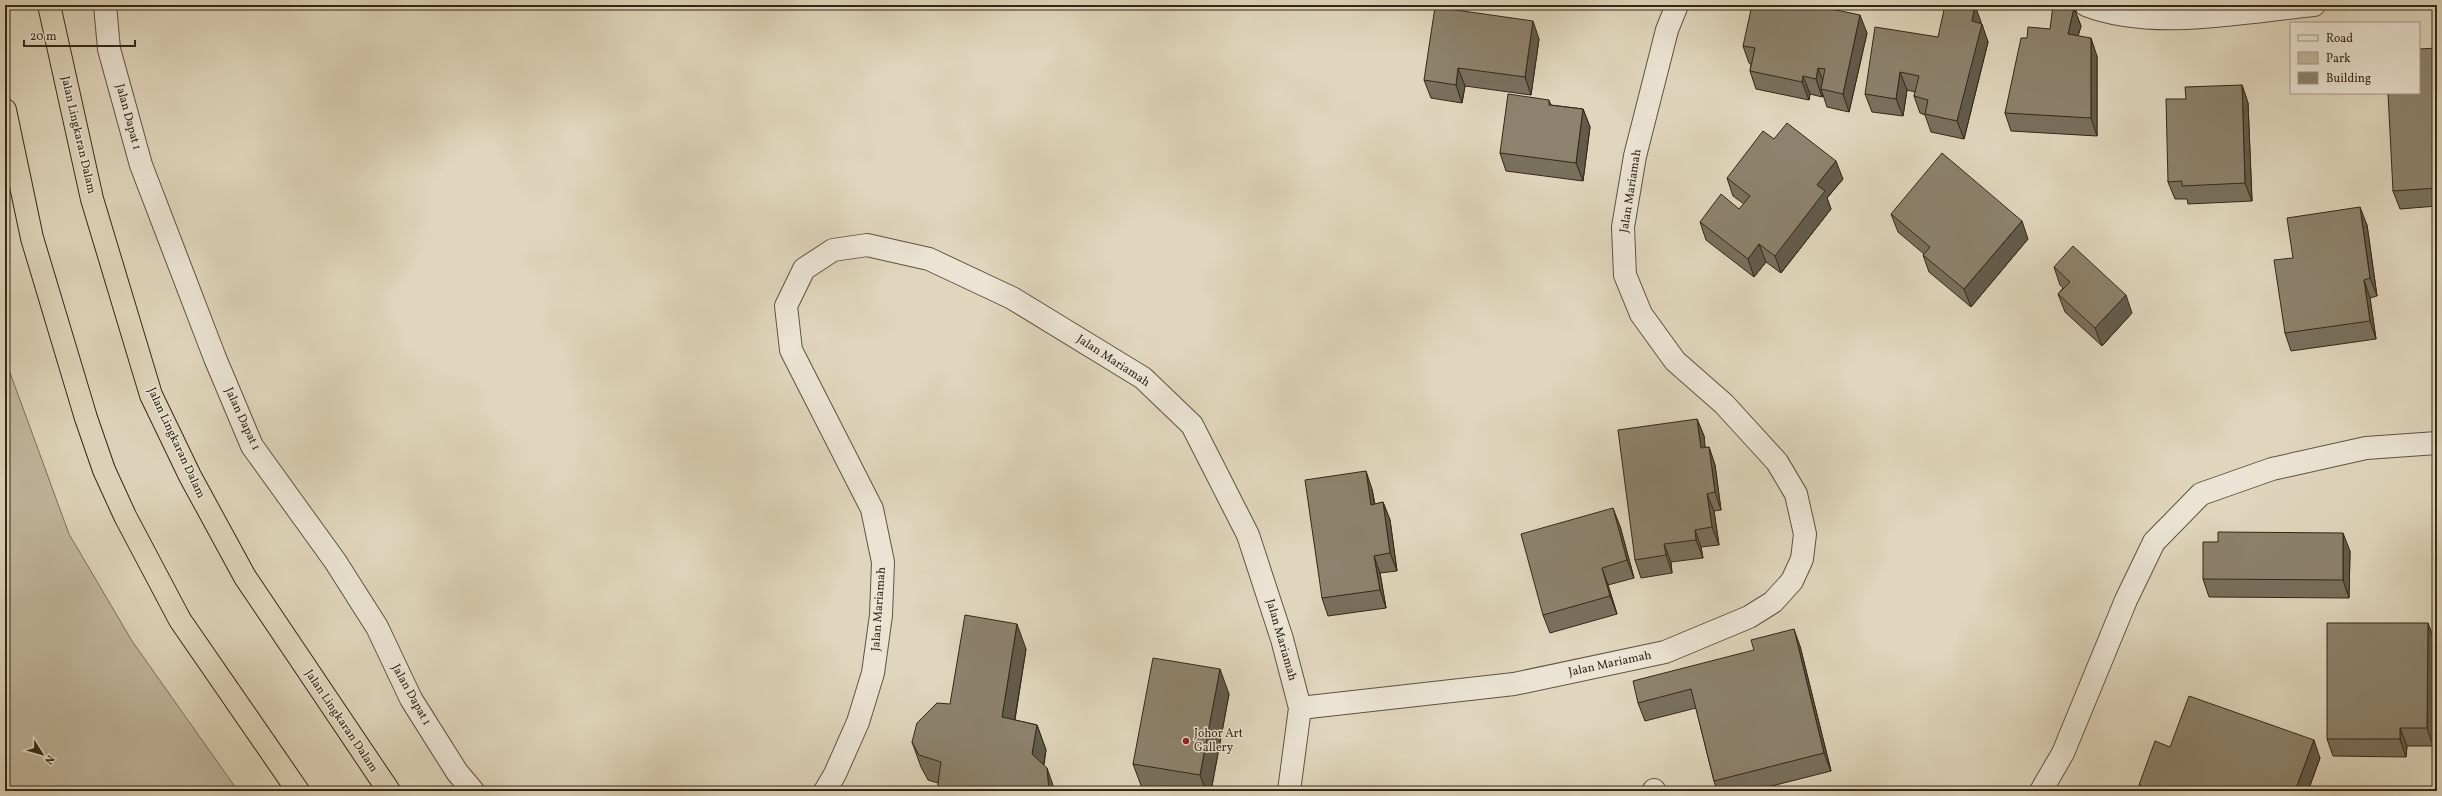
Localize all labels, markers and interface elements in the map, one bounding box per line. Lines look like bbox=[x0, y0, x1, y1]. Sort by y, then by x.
scale bar bbox=[24, 22, 135, 48]
legend bbox=[2290, 22, 2420, 94]
text: 20 m bbox=[30, 29, 57, 45]
text: Road bbox=[2326, 31, 2353, 47]
text: Park bbox=[2326, 51, 2351, 67]
text: Building bbox=[2326, 71, 2371, 87]
street label: Jalan Lingkaran Dalam bbox=[57, 74, 99, 196]
street label: Jalan Dapat 1 bbox=[112, 82, 144, 152]
street label: Jalan Mariamah bbox=[1616, 148, 1646, 234]
street label: Jalan Mariamah bbox=[1073, 331, 1153, 391]
street label: Jalan Lingkaran Dalam bbox=[143, 385, 209, 501]
street label: Jalan Dapat 1 bbox=[220, 385, 264, 453]
street label: Jalan Mariamah bbox=[868, 566, 890, 652]
street label: Jalan Mariamah bbox=[1262, 597, 1300, 683]
street label: Jalan Mariamah bbox=[1567, 647, 1653, 681]
street label: Jalan Dapat 1 bbox=[388, 662, 434, 728]
street label: Jalan Lingkaran Dalam bbox=[301, 666, 382, 776]
place label: Johor Art Gallery bbox=[1194, 726, 1243, 756]
north arrow bbox=[22, 734, 62, 774]
marker: Johor Art Gallery bbox=[1181, 736, 1191, 746]
text: N bbox=[40, 751, 57, 767]

